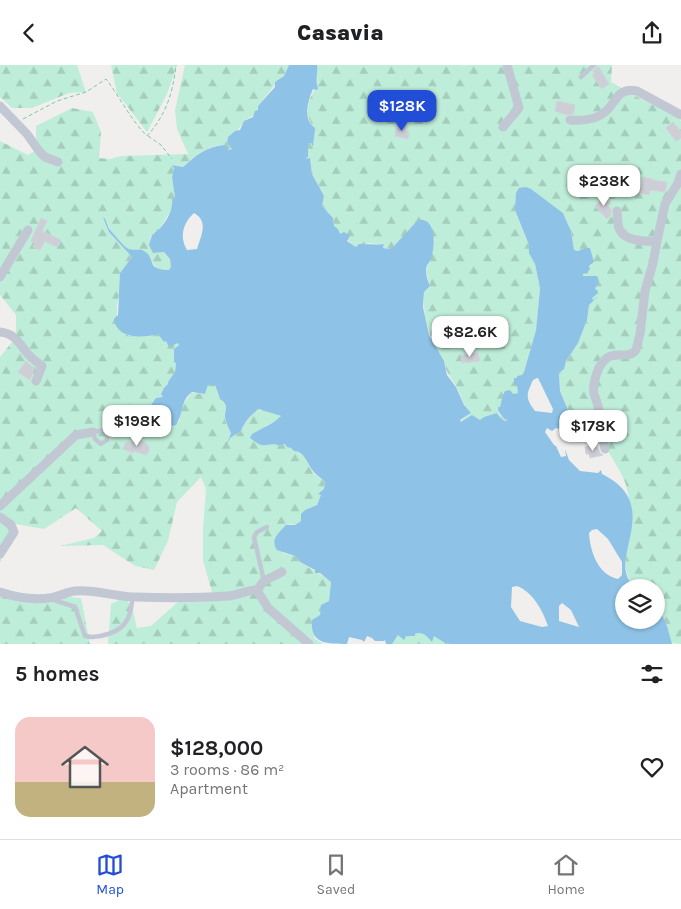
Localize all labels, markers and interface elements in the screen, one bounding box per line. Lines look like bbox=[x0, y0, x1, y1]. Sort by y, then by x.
icon: back bbox=[15, 19, 43, 47]
icon: share bbox=[638, 19, 666, 47]
text: Casavia bbox=[297, 20, 384, 46]
pin: $128K bbox=[367, 89, 437, 132]
text: $128K bbox=[378, 96, 426, 115]
pin: $238K bbox=[569, 165, 639, 207]
text: $238K bbox=[578, 171, 630, 190]
pin: $82.6K bbox=[429, 315, 511, 358]
text: $82.6K bbox=[443, 322, 497, 341]
pin: $198K bbox=[102, 405, 172, 447]
pin: $178K bbox=[558, 409, 628, 452]
text: $198K bbox=[113, 411, 161, 430]
text: $178K bbox=[570, 416, 616, 435]
map controls bbox=[615, 579, 665, 629]
button: layers bbox=[615, 579, 665, 629]
icon: filters bbox=[638, 660, 666, 688]
text: 5 homes bbox=[15, 662, 100, 686]
text: $128,000 bbox=[170, 736, 263, 760]
icon: home bbox=[55, 737, 115, 797]
icon: heart bbox=[638, 753, 666, 781]
text: 3 rooms · 86 m² bbox=[170, 760, 285, 779]
text: Apartment bbox=[170, 779, 248, 798]
tab: Map bbox=[96, 851, 124, 898]
tab: Saved bbox=[316, 851, 355, 898]
tab: Home bbox=[548, 851, 585, 898]

